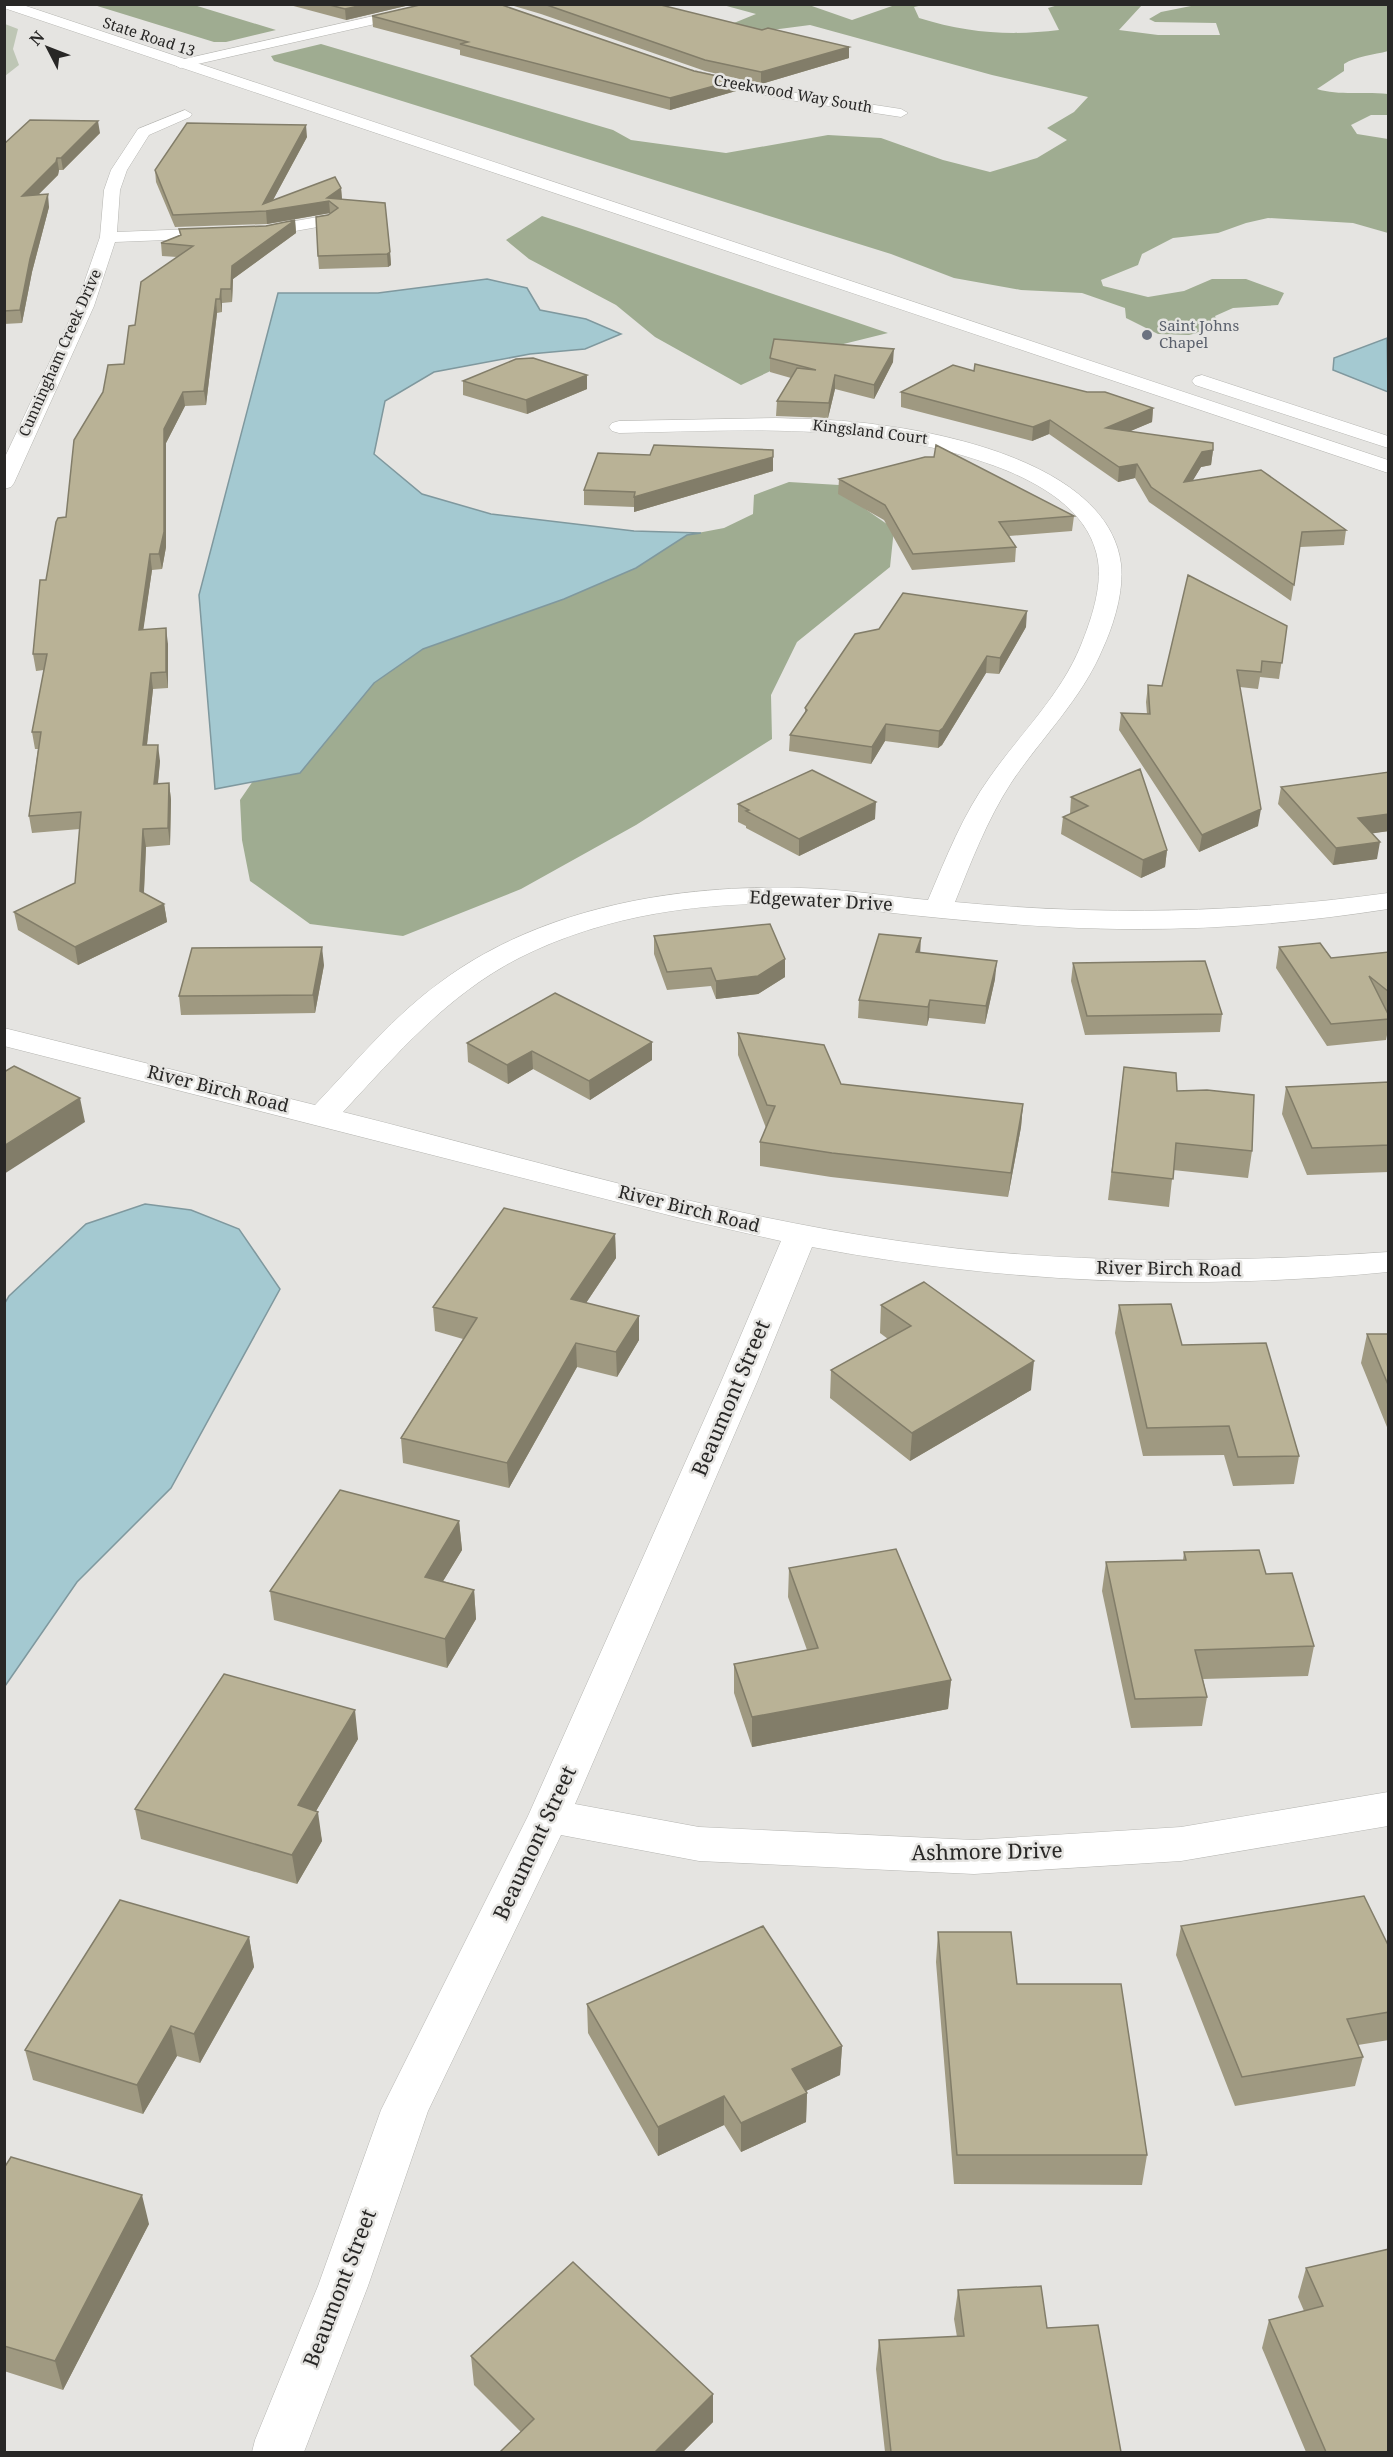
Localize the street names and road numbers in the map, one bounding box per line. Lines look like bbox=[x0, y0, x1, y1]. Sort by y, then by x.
street label: State Road 13 bbox=[101, 12, 198, 60]
street label: Creekwood Way South bbox=[712, 69, 875, 117]
street label: Cunningham Creek Drive bbox=[13, 266, 105, 439]
street label: Kingsland Court bbox=[812, 414, 929, 448]
street label: Edgewater Drive bbox=[749, 884, 893, 916]
street label: River Birch Road bbox=[145, 1059, 292, 1117]
street label: River Birch Road bbox=[616, 1179, 763, 1237]
street label: River Birch Road bbox=[1096, 1255, 1242, 1281]
street label: Beaumont Street bbox=[685, 1315, 776, 1480]
street label: Beaumont Street bbox=[486, 1761, 582, 1924]
street label: Ashmore Drive bbox=[911, 1836, 1063, 1866]
street label: Beaumont Street bbox=[296, 2205, 382, 2371]

